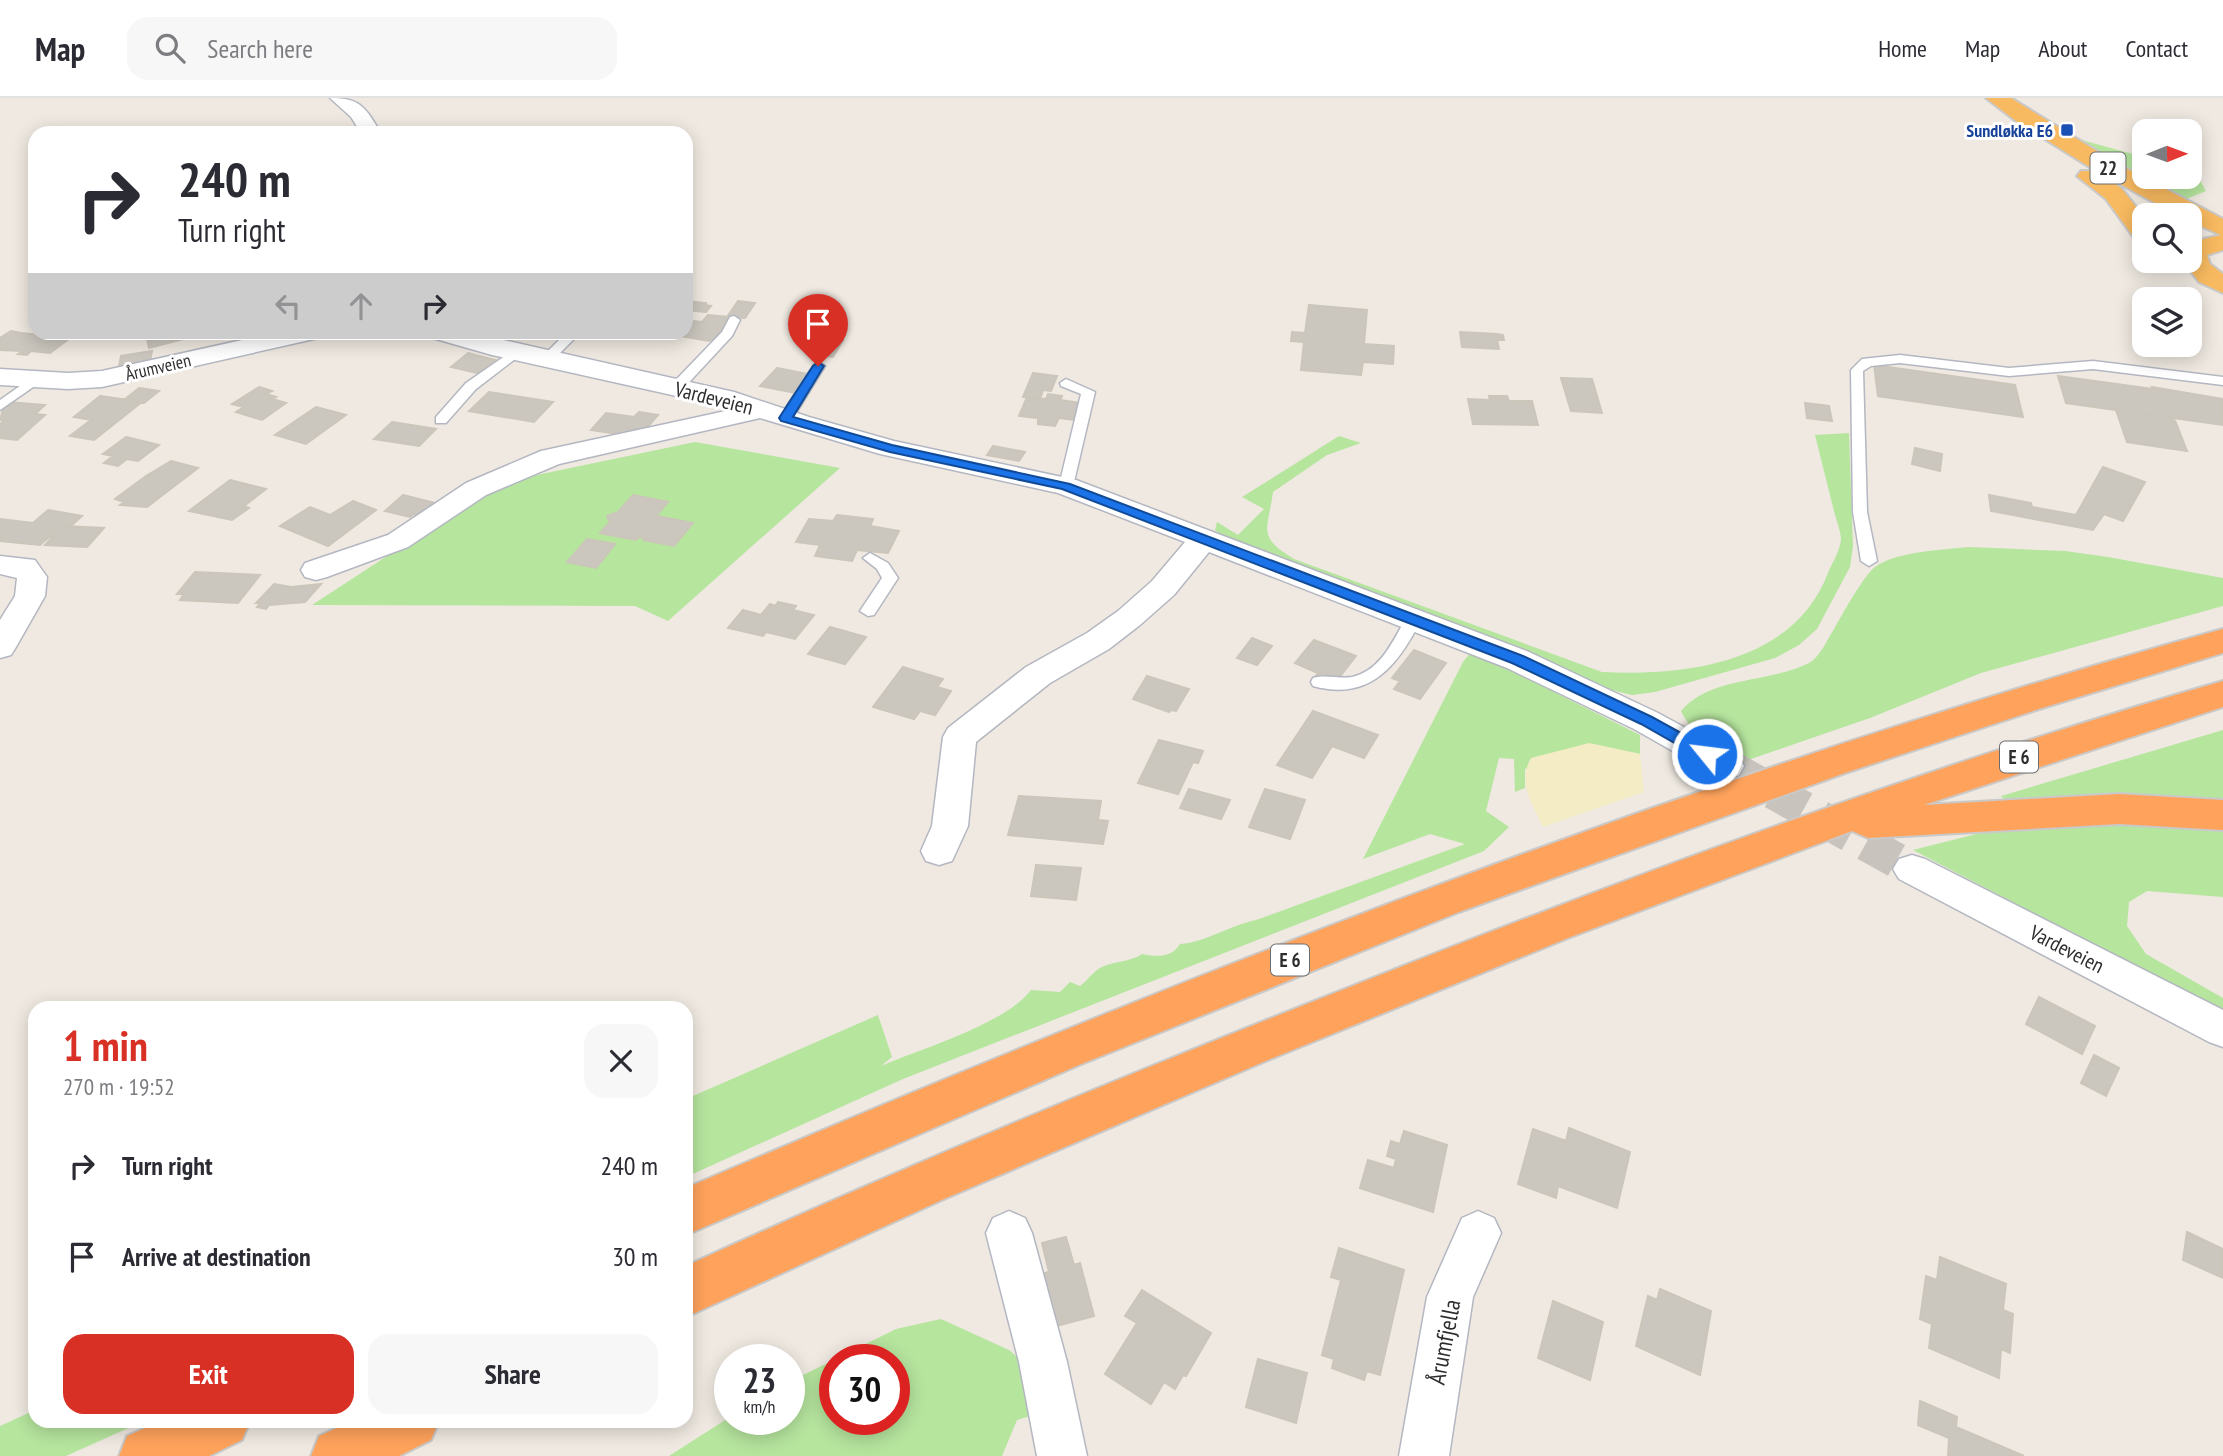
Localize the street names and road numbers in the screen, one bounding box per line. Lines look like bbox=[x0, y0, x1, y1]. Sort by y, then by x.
road number: 22 bbox=[2090, 152, 2126, 184]
street label: Årumveien bbox=[123, 348, 193, 386]
street label: Vardeveien bbox=[671, 375, 756, 421]
road number: E 6 bbox=[2000, 742, 2038, 772]
street label: Vardeveien bbox=[2024, 918, 2109, 979]
road number: E 6 bbox=[1271, 944, 1309, 975]
street label: Årumfjella bbox=[1421, 1297, 1467, 1387]

